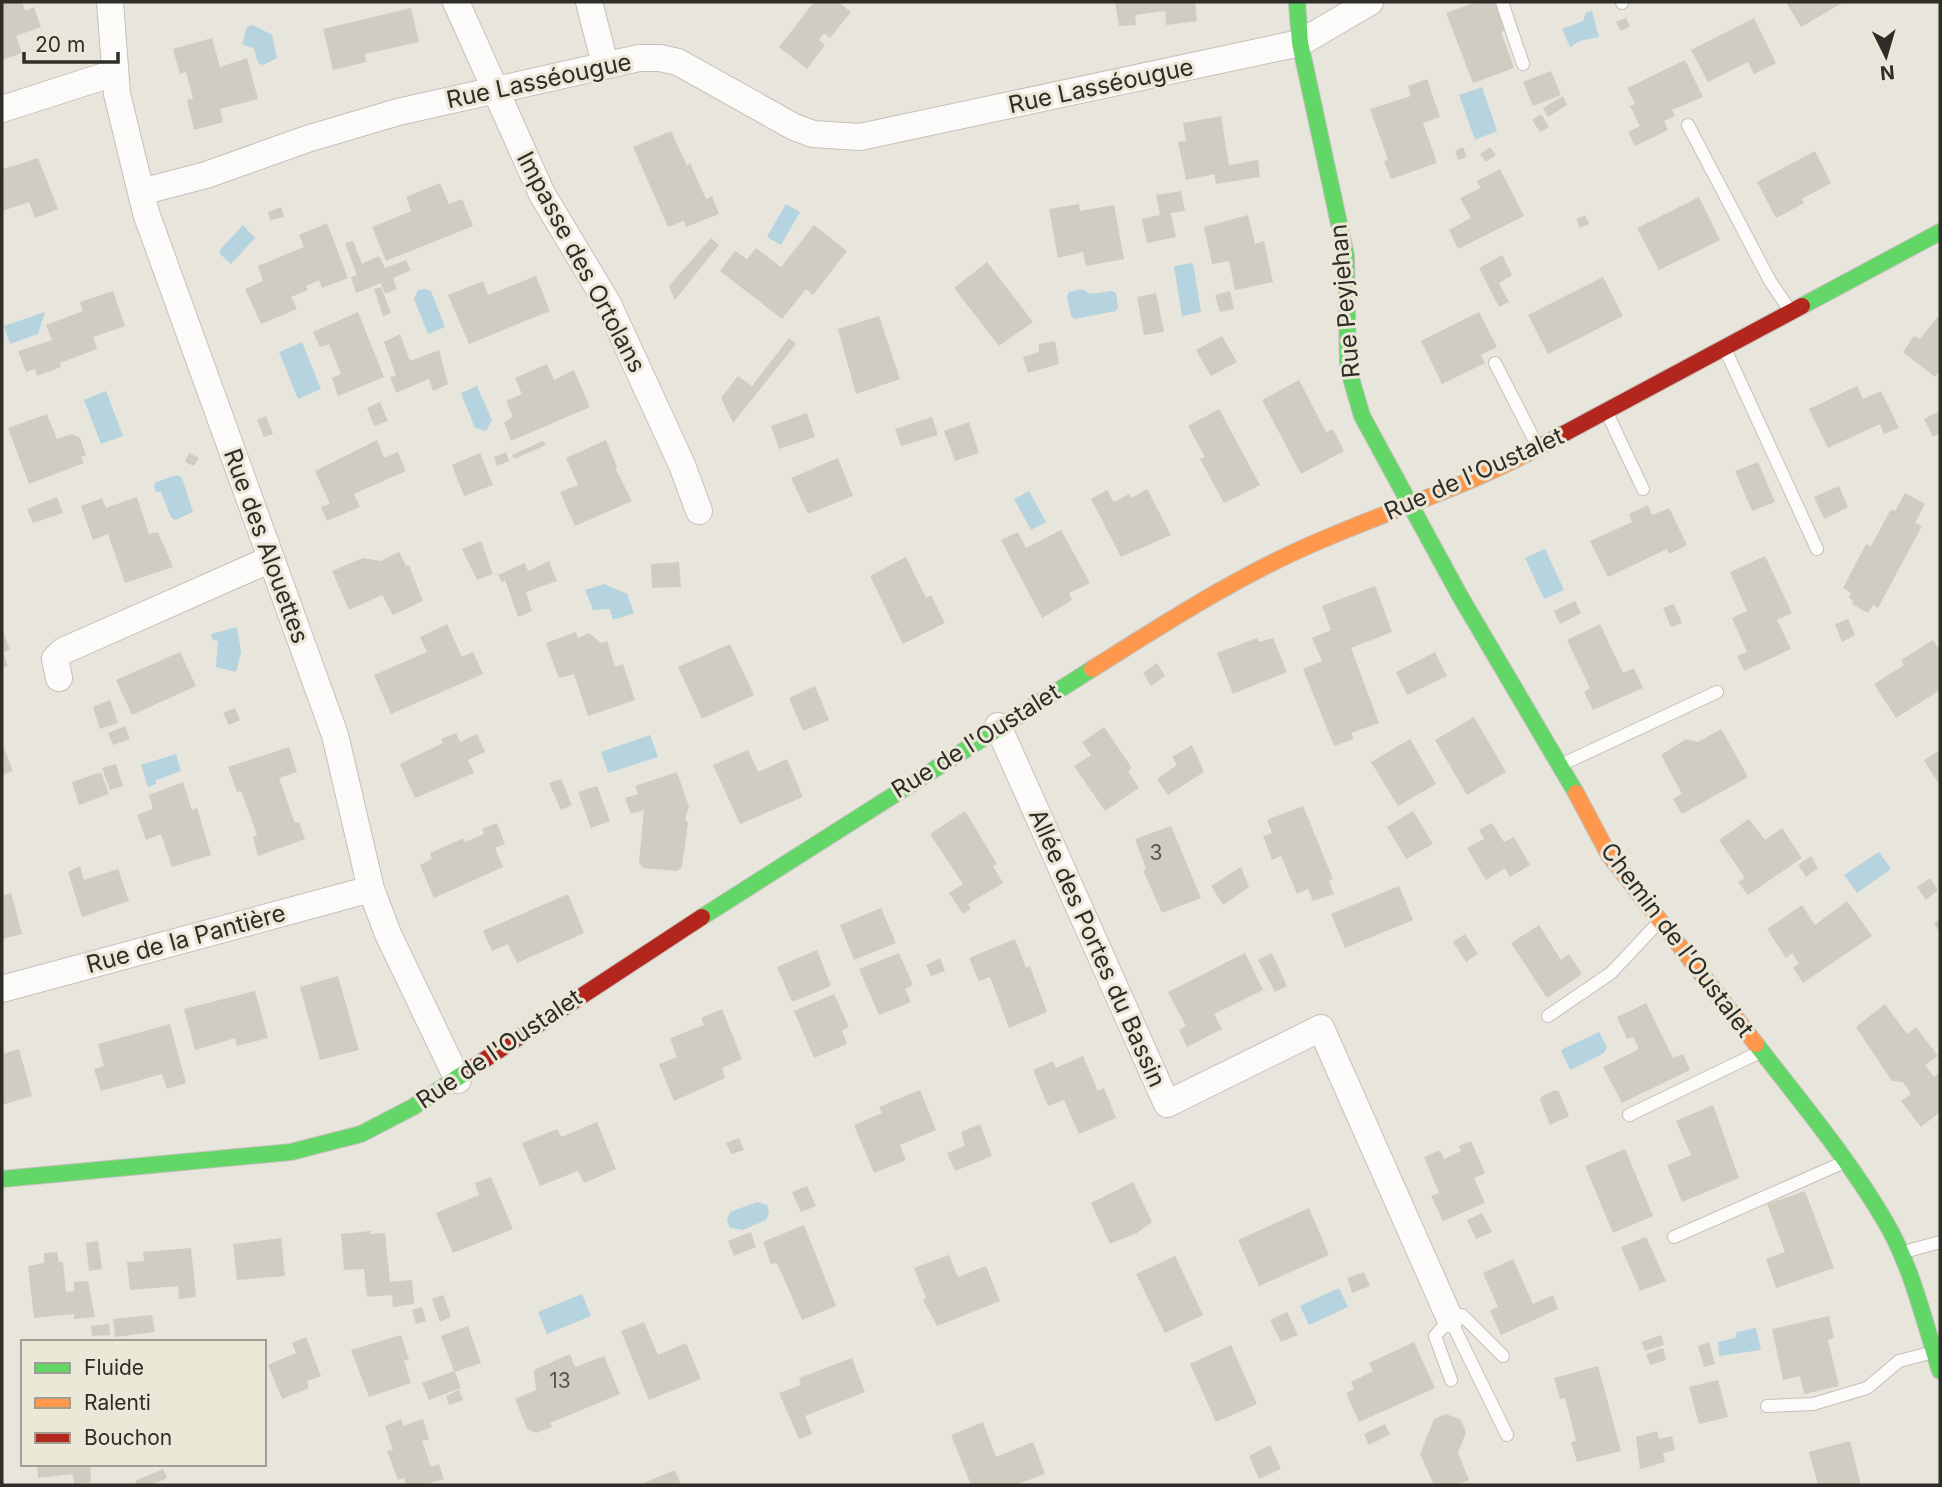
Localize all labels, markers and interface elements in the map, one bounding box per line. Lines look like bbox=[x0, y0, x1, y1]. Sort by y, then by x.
scale bar bbox=[24, 21, 119, 65]
north arrow bbox=[1851, 21, 1921, 91]
text: 20 m bbox=[35, 32, 85, 57]
street label: Rue Lasséougue bbox=[444, 47, 634, 114]
street label: Rue Lasséougue bbox=[1006, 52, 1196, 119]
text: N bbox=[1879, 60, 1896, 85]
street label: Impasse des Ortolans bbox=[511, 146, 652, 377]
street label: Rue Peyjehan bbox=[1323, 223, 1366, 379]
street label: Rue de l'Oustalet bbox=[1380, 421, 1568, 526]
street label: Rue des Alouettes bbox=[218, 445, 315, 647]
street label: Rue de l'Oustalet bbox=[886, 677, 1065, 804]
street label: Allée des Portes du Bassin bbox=[1023, 804, 1172, 1091]
street label: Chemin de l'Oustalet bbox=[1595, 837, 1760, 1043]
house number: 3 bbox=[1150, 840, 1162, 865]
street label: Rue de la Pantière bbox=[83, 898, 289, 979]
street label: Rue de l'Oustalet bbox=[411, 982, 587, 1115]
legend bbox=[21, 1340, 266, 1466]
text: Fluide bbox=[84, 1355, 144, 1380]
house number: 13 bbox=[549, 1368, 571, 1393]
text: Ralenti bbox=[84, 1390, 151, 1415]
text: Bouchon bbox=[84, 1425, 172, 1450]

